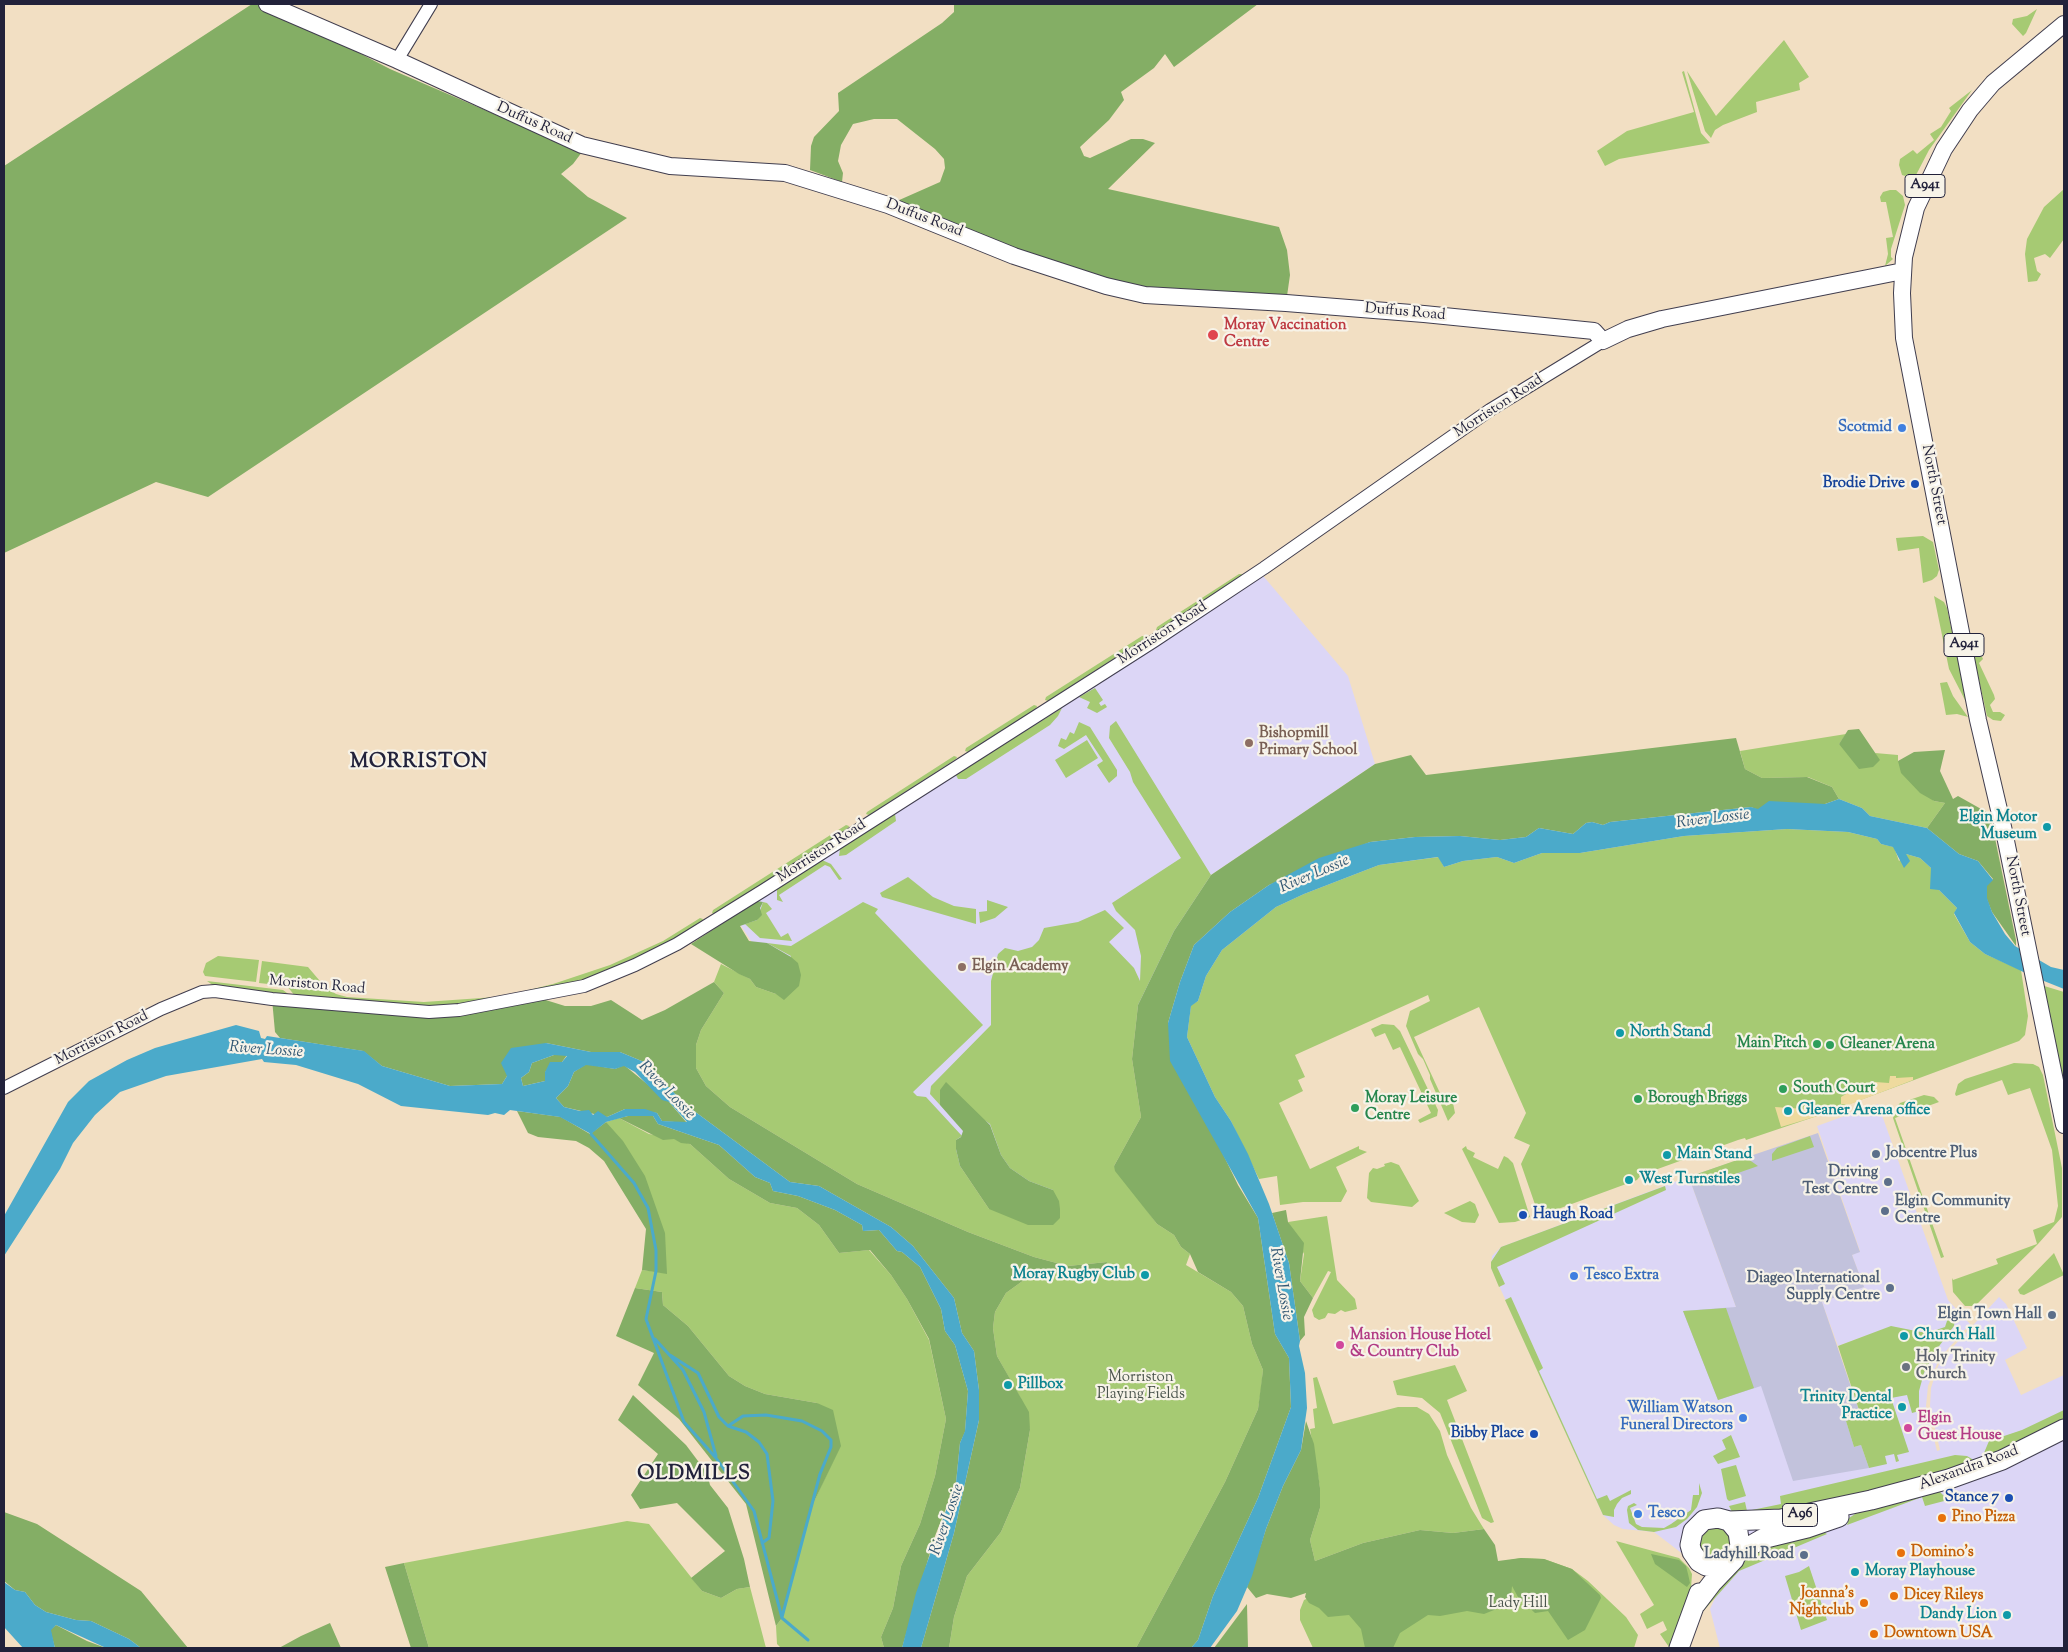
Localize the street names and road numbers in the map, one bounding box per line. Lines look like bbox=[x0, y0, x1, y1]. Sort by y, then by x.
street label: Duffus Road bbox=[493, 99, 575, 149]
road number: A941 bbox=[1905, 175, 1945, 198]
street label: Duffus Road bbox=[883, 196, 965, 242]
street label: Duffus Road bbox=[1364, 301, 1446, 325]
street label: Morriston Road bbox=[1451, 372, 1547, 442]
street label: North Street bbox=[1916, 443, 1950, 527]
street label: Morriston Road bbox=[1115, 599, 1211, 669]
road number: A941 bbox=[1944, 634, 1984, 656]
street label: Morriston Road bbox=[774, 817, 870, 887]
street label: North Street bbox=[2000, 854, 2034, 938]
street label: Moriston Road bbox=[268, 973, 366, 999]
street label: Morriston Road bbox=[52, 1008, 152, 1070]
street label: Alexandra Road bbox=[1917, 1443, 2021, 1495]
road number: A96 bbox=[1782, 1504, 1818, 1526]

